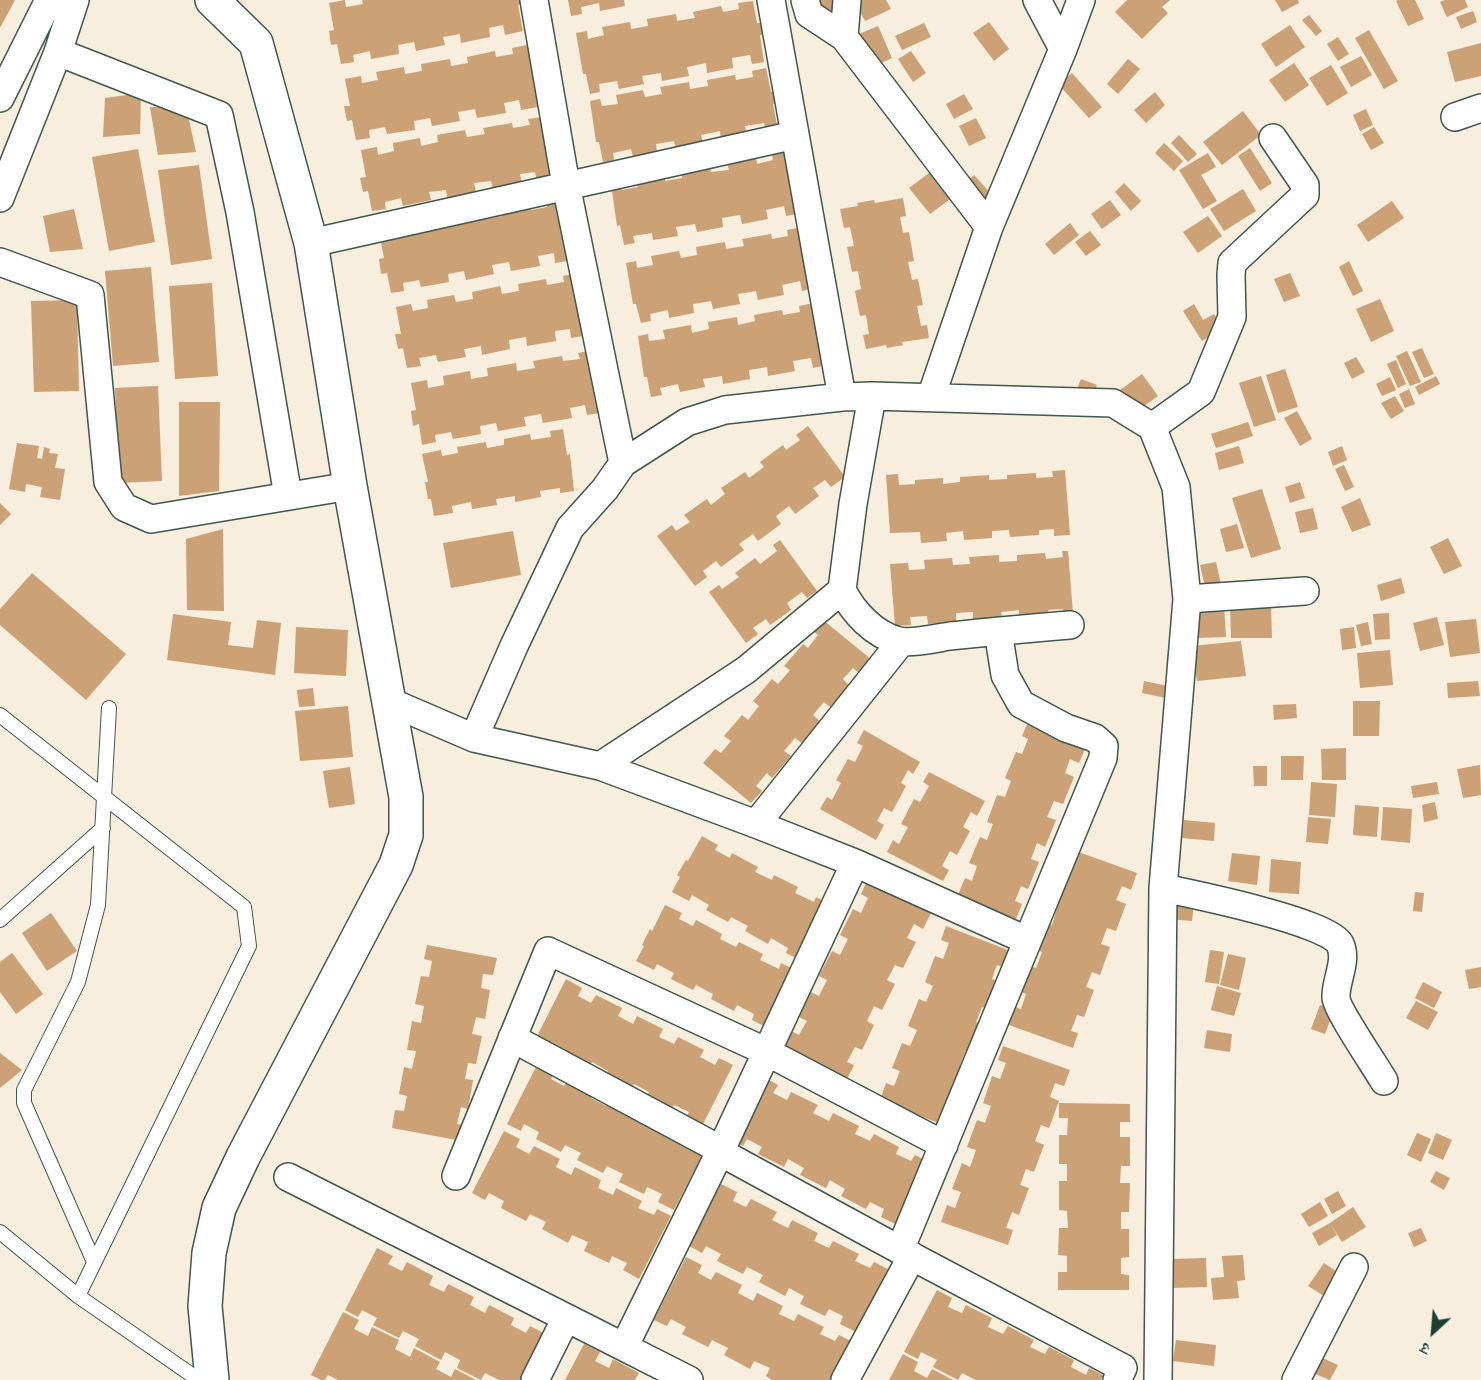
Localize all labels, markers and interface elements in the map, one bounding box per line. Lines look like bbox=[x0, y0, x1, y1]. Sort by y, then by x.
north arrow bbox=[1403, 1302, 1463, 1362]
text: उ bbox=[1417, 1338, 1433, 1359]

